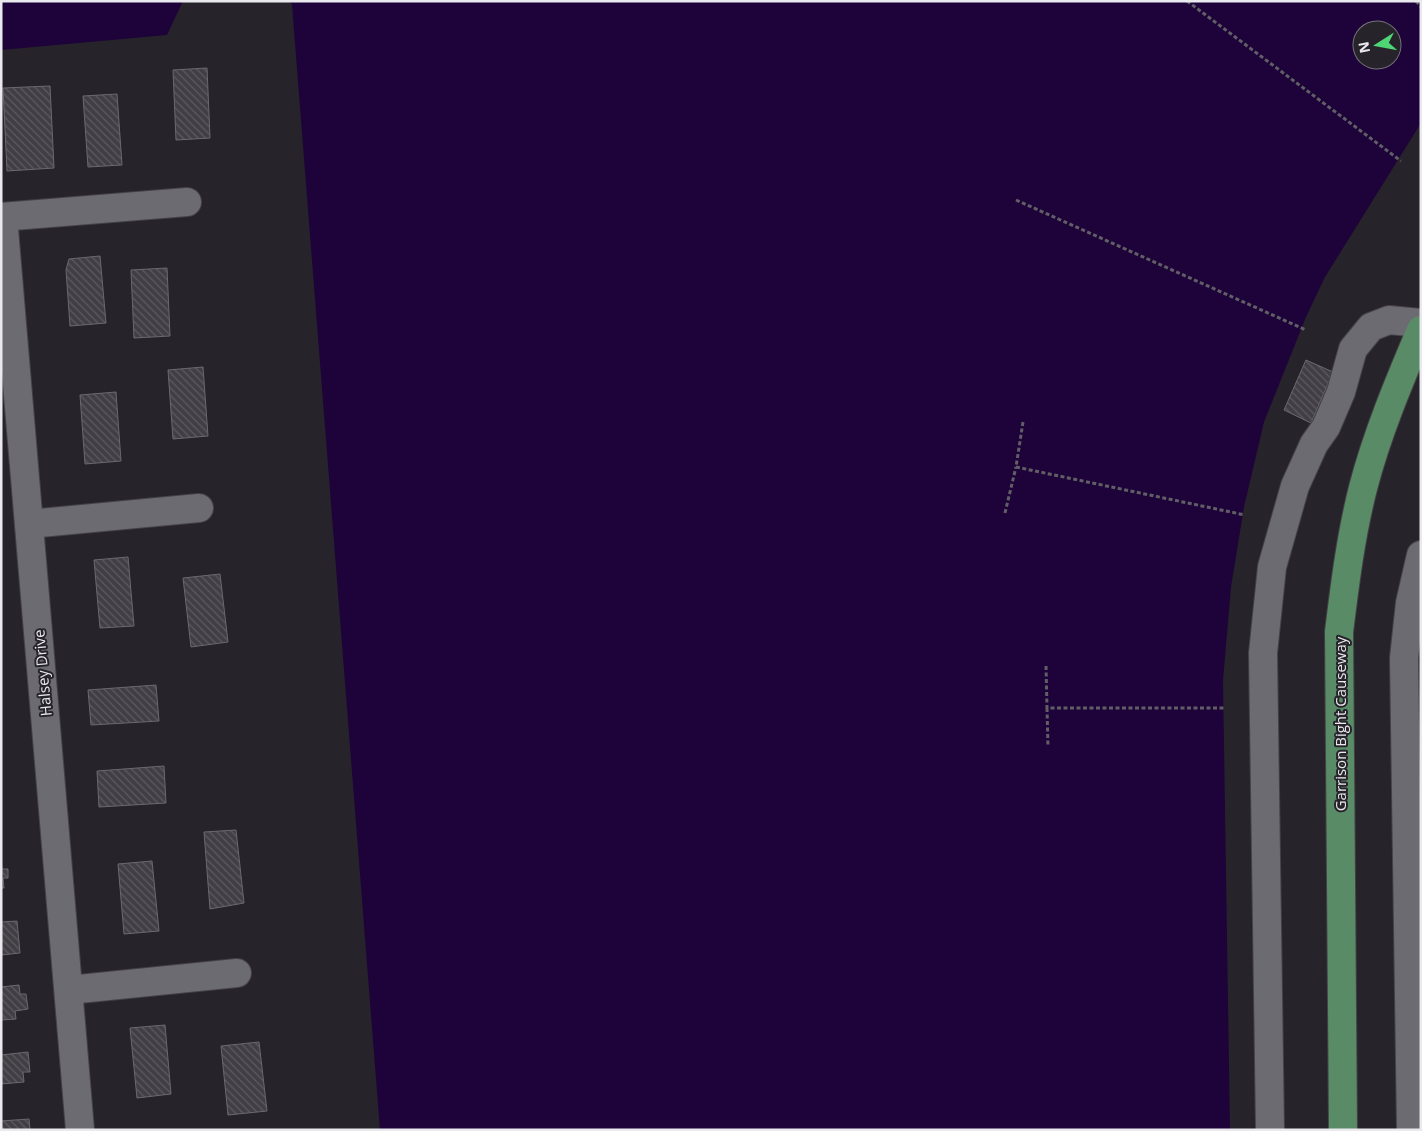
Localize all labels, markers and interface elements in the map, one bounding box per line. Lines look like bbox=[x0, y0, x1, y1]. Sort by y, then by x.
north arrow bbox=[1352, 20, 1402, 70]
text: N bbox=[1353, 40, 1374, 55]
street label: Halsey Drive bbox=[28, 629, 56, 717]
street label: Garrison Bight Causeway bbox=[1330, 636, 1350, 811]

